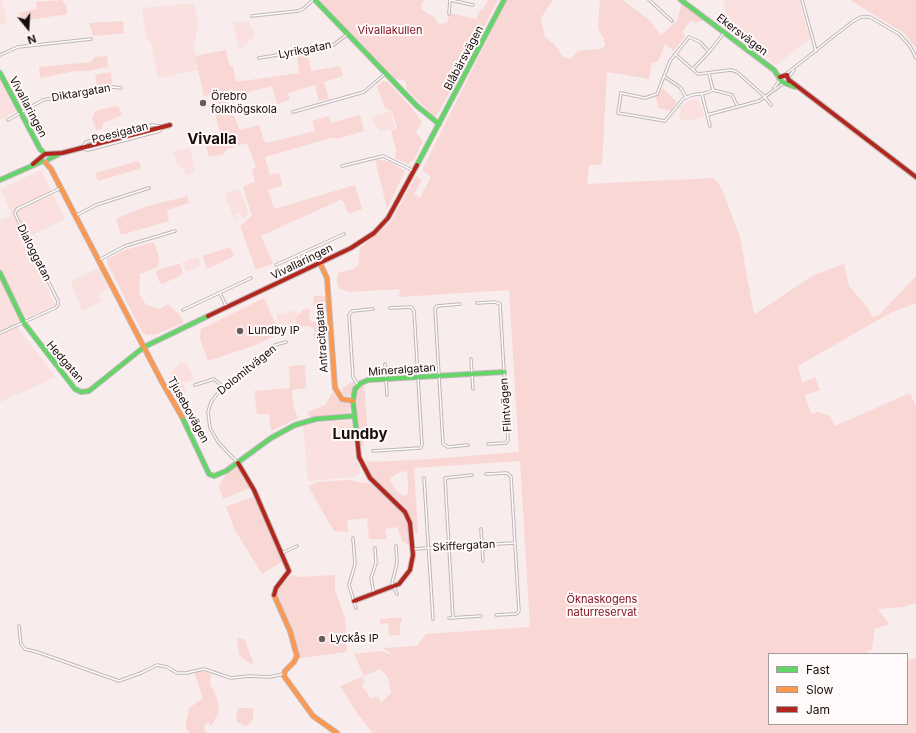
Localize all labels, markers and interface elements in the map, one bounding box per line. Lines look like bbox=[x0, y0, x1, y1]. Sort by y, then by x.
north arrow bbox=[8, 8, 48, 48]
street label: Ekersvägen bbox=[714, 11, 770, 59]
park label: Vivallakullen bbox=[358, 24, 422, 38]
street label: Blåbärsvägen bbox=[442, 24, 486, 92]
text: N bbox=[26, 31, 38, 47]
street label: Lyrikgatan bbox=[277, 38, 333, 62]
street label: Vivallaringen bbox=[6, 74, 50, 140]
street label: Diktargatan bbox=[50, 81, 112, 105]
place label: Örebro folkhögskola bbox=[211, 90, 277, 116]
marker: Örebro folkhögskola bbox=[198, 98, 208, 108]
street label: Poesigatan bbox=[90, 120, 150, 146]
district label: Vivalla bbox=[187, 130, 237, 148]
street label: Dialoggatan bbox=[14, 222, 54, 284]
street label: Vivallaringen bbox=[269, 241, 335, 283]
street label: Antracitgatan bbox=[313, 303, 331, 373]
place label: Lundby IP bbox=[248, 324, 300, 338]
marker: Lundby IP bbox=[235, 326, 245, 336]
street label: Hedgatan bbox=[43, 339, 87, 385]
street label: Dolomitvägen bbox=[215, 342, 279, 398]
street label: Mineralgatan bbox=[368, 361, 436, 379]
street label: Tjusebovägen bbox=[164, 375, 212, 445]
street label: Flintvägen bbox=[498, 378, 514, 432]
district label: Lundby bbox=[333, 425, 387, 443]
street label: Skiffergatan bbox=[432, 538, 496, 554]
park label: Öknaskogens naturreservat bbox=[567, 593, 637, 619]
place label: Lyckås IP bbox=[330, 632, 379, 646]
marker: Lyckås IP bbox=[317, 634, 327, 644]
legend bbox=[768, 653, 908, 725]
text: Fast bbox=[806, 662, 830, 677]
text: Slow bbox=[806, 682, 833, 697]
text: Jam bbox=[806, 702, 830, 717]

